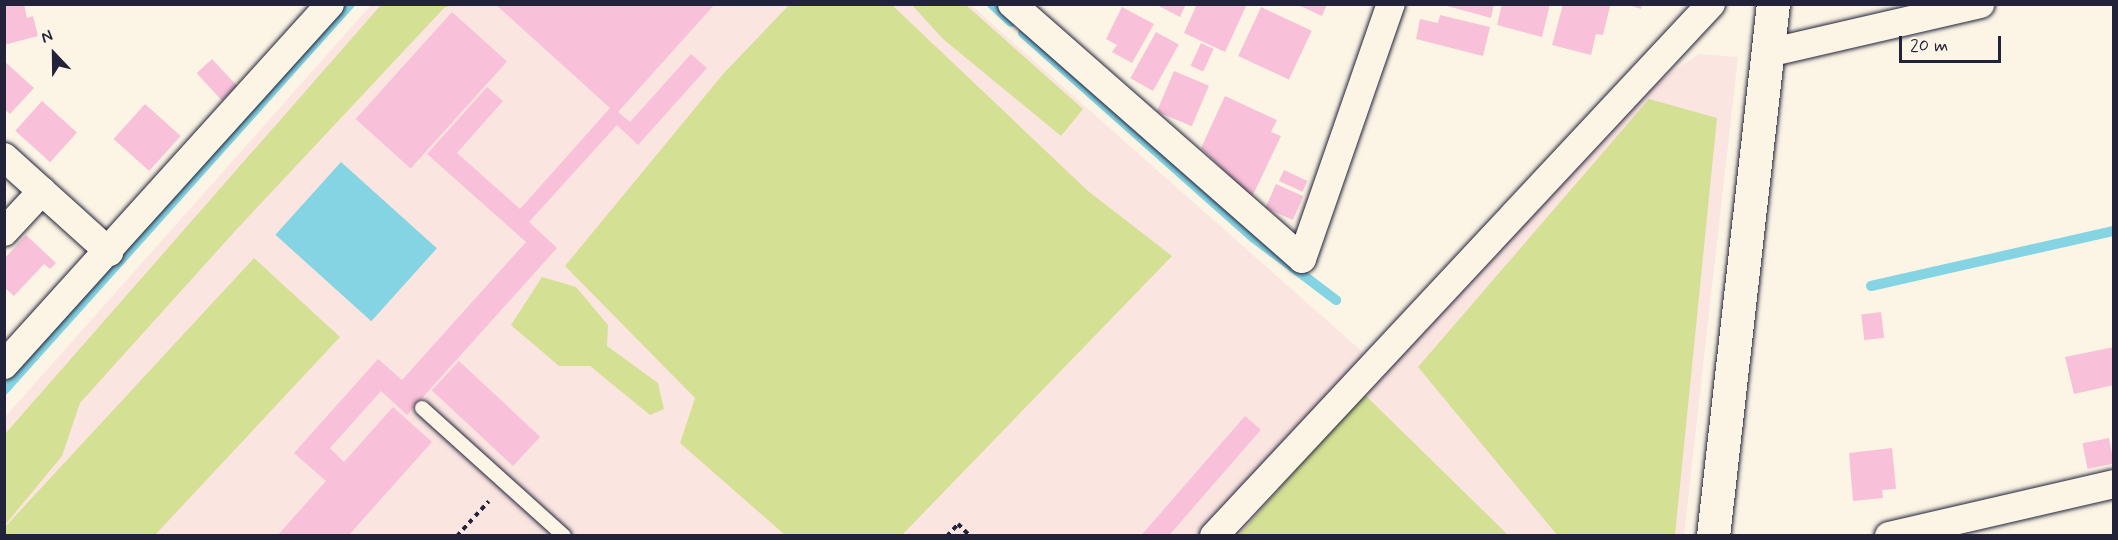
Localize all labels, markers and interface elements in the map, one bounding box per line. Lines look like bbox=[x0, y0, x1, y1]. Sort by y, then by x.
north arrow bbox=[24, 24, 84, 84]
scale bar bbox=[1902, 24, 2004, 62]
text: N bbox=[38, 25, 56, 49]
text: 20 m bbox=[1910, 34, 1948, 58]

